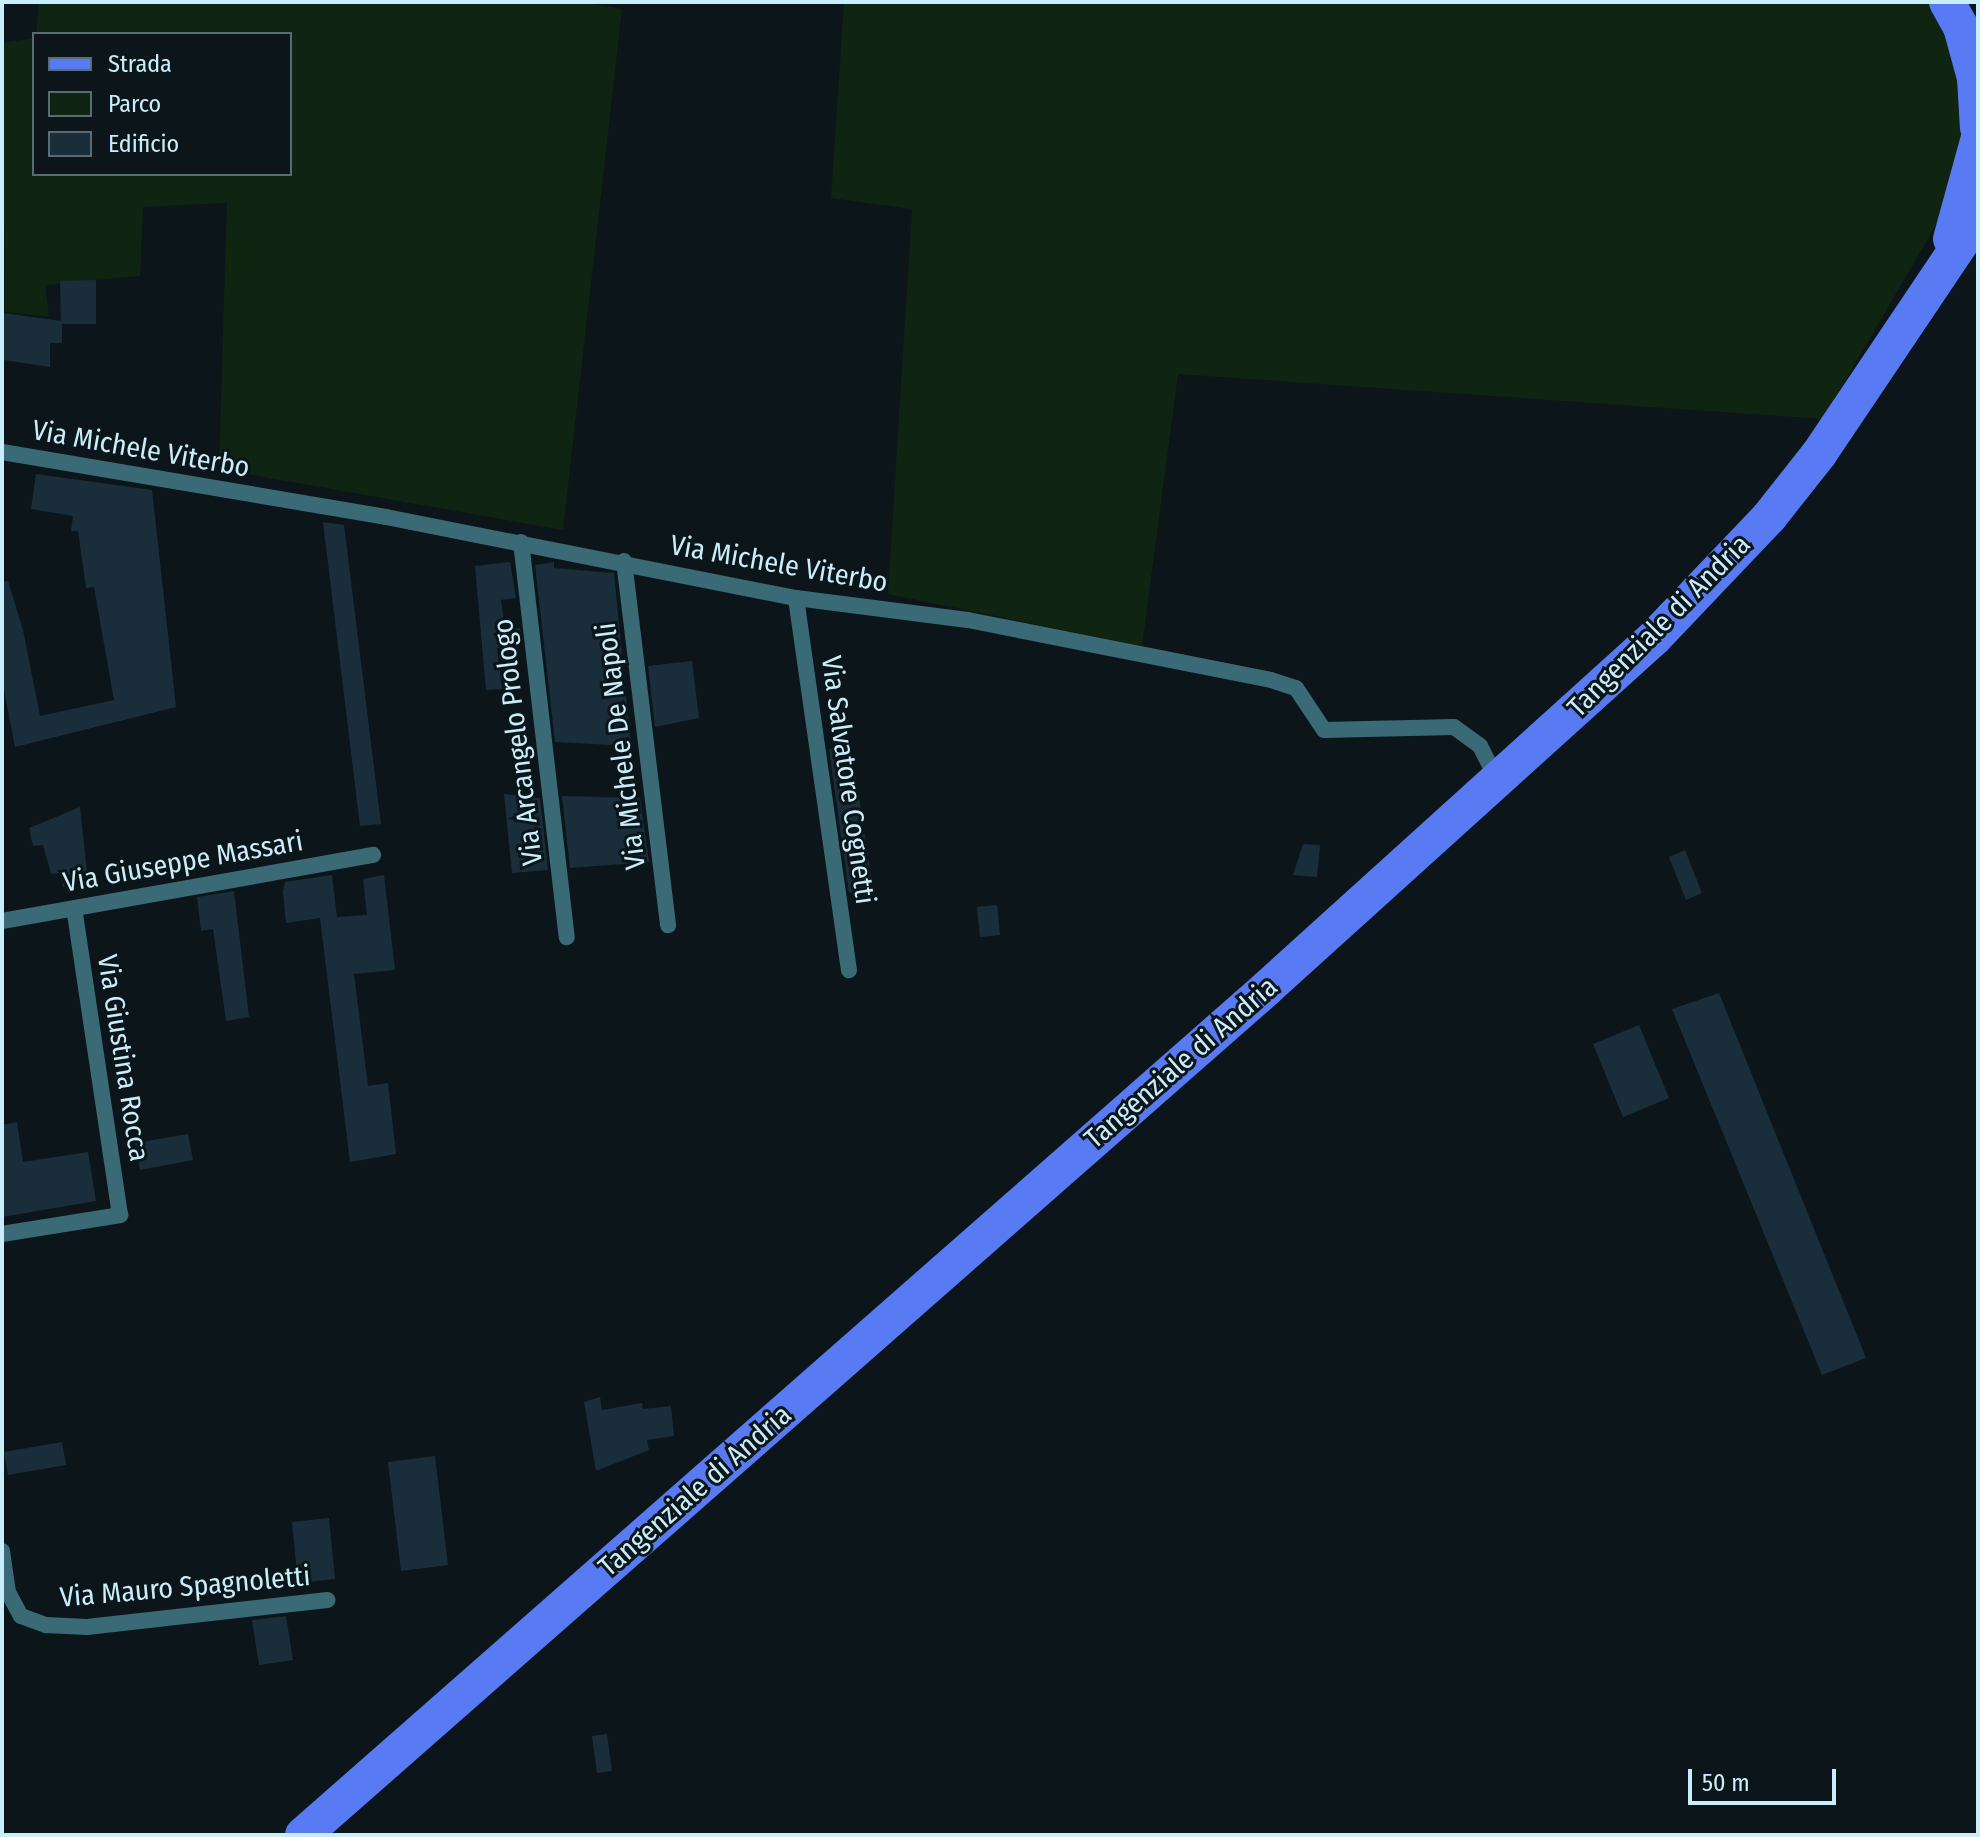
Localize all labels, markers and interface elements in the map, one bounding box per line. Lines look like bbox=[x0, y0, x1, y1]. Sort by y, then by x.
legend bbox=[32, 32, 292, 176]
text: Strada bbox=[108, 50, 172, 78]
text: Parco bbox=[108, 90, 161, 118]
text: Edificio bbox=[108, 130, 179, 158]
street label: Via Michele Viterbo bbox=[30, 413, 252, 485]
street label: Via Michele Viterbo bbox=[668, 528, 890, 600]
street label: Tangenziale di Andria bbox=[1561, 528, 1757, 724]
street label: Via Arcangelo Prologo bbox=[486, 617, 550, 867]
street label: Via Michele De Napoli bbox=[589, 621, 653, 871]
street label: Via Salvatore Cognetti bbox=[814, 654, 882, 906]
street label: Via Giuseppe Massari bbox=[61, 824, 305, 900]
street label: Via Giustina Rocca bbox=[90, 952, 156, 1164]
street label: Tangenziale di Andria bbox=[1078, 970, 1284, 1156]
street label: Tangenziale di Andria bbox=[592, 1398, 798, 1584]
street label: Via Mauro Spagnoletti bbox=[58, 1559, 312, 1615]
scale bar bbox=[1692, 1753, 1840, 1803]
text: 50 m bbox=[1702, 1769, 1750, 1797]

